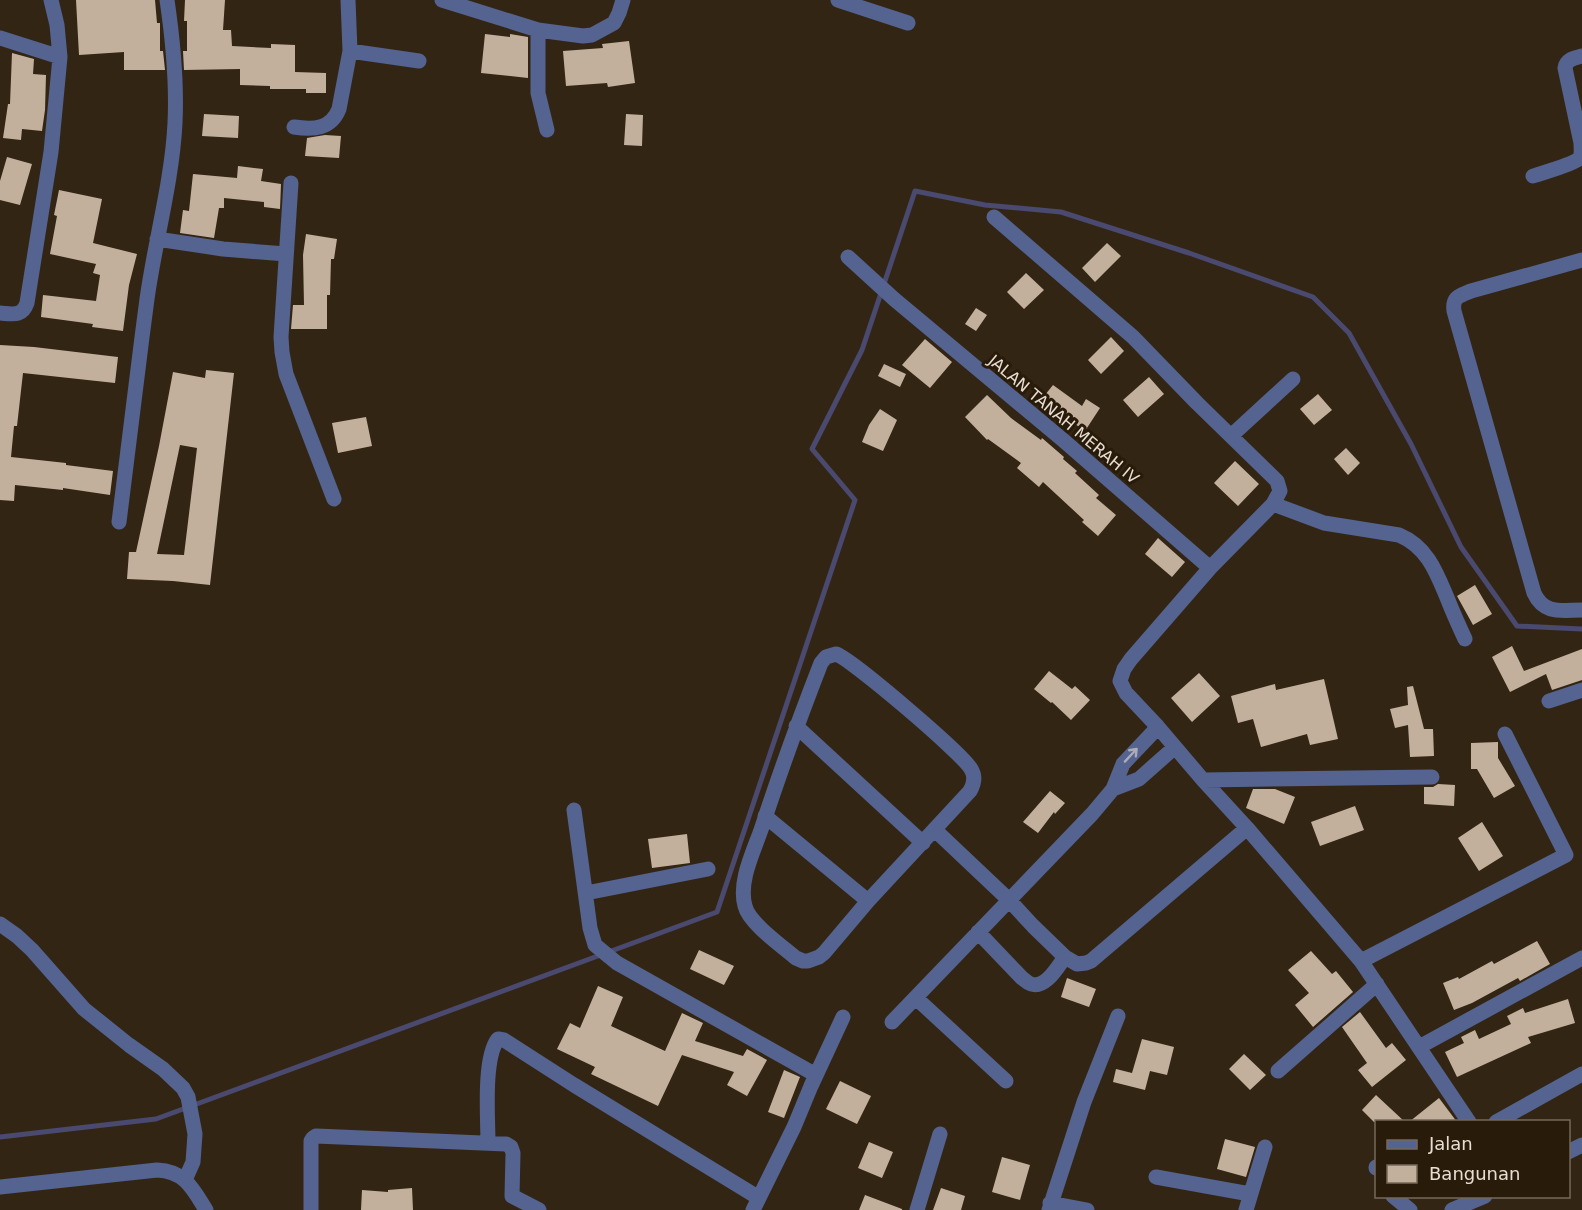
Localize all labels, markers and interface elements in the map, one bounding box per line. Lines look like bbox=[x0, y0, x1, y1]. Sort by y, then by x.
street label: JALAN TANAH MERAH IV bbox=[984, 350, 1143, 488]
one-way arrow bbox=[1124, 748, 1138, 763]
legend bbox=[1375, 1120, 1570, 1198]
text: Jalan bbox=[1428, 1133, 1473, 1154]
text: Bangunan bbox=[1429, 1163, 1520, 1184]

